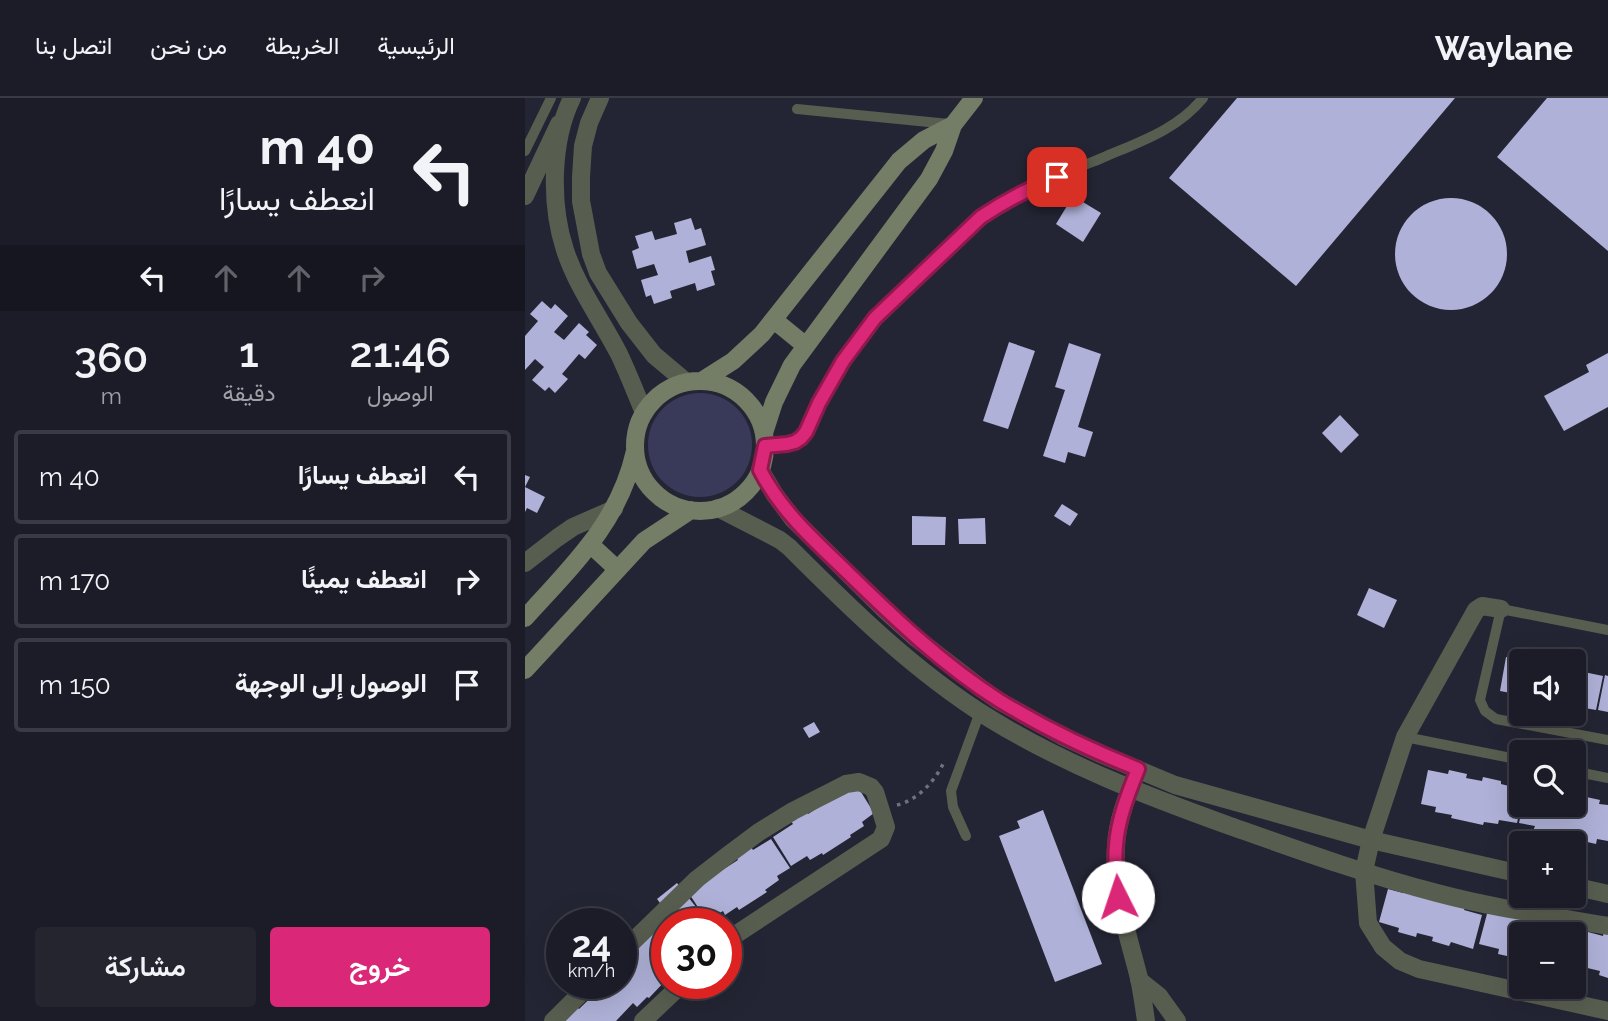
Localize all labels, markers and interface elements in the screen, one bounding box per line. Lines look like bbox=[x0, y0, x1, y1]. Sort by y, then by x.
text: Waylane bbox=[1435, 29, 1573, 68]
text: اتصل بنا bbox=[35, 31, 112, 60]
text: من نحن bbox=[150, 31, 227, 60]
text: الخريطة bbox=[265, 31, 339, 60]
text: الرئيسية bbox=[377, 31, 455, 60]
text: 40 m bbox=[260, 118, 375, 175]
icon: left bbox=[399, 126, 490, 217]
pin bbox=[1027, 147, 1087, 207]
icon: arrive bbox=[1038, 158, 1076, 196]
text: انعطف يسارًا bbox=[219, 180, 375, 217]
icon: left bbox=[134, 259, 172, 297]
icon: ahead bbox=[207, 259, 245, 297]
icon: ahead bbox=[280, 259, 318, 297]
icon: right bbox=[353, 259, 391, 297]
text: 1 bbox=[239, 328, 259, 377]
text: 21:46 bbox=[350, 328, 451, 377]
text: 360 bbox=[74, 333, 148, 382]
text: دقيقة bbox=[222, 379, 276, 406]
text: الوصول bbox=[367, 379, 433, 406]
text: m bbox=[101, 382, 122, 409]
icon: left bbox=[448, 458, 486, 496]
text: انعطف يسارًا bbox=[298, 460, 427, 490]
text: 40 m bbox=[39, 462, 100, 492]
icon: right bbox=[448, 562, 486, 600]
text: انعطف يمينًا bbox=[301, 564, 427, 594]
text: 170 m bbox=[39, 566, 110, 596]
map controls bbox=[1509, 649, 1586, 999]
button: sound bbox=[1509, 649, 1586, 726]
icon: arrive bbox=[448, 666, 486, 704]
text: الوصول إلى الوجهة bbox=[235, 668, 427, 698]
text: 150 m bbox=[39, 670, 111, 700]
button: search bbox=[1509, 740, 1586, 817]
button: + bbox=[1509, 831, 1586, 908]
position arrow bbox=[1081, 860, 1155, 934]
speed limit sign: 30 bbox=[651, 908, 742, 999]
button: − bbox=[1509, 922, 1586, 999]
text: 24 bbox=[572, 924, 611, 965]
button: مشاركة bbox=[35, 927, 256, 1007]
button: خروج bbox=[270, 927, 490, 1007]
text: km/h bbox=[568, 960, 615, 981]

